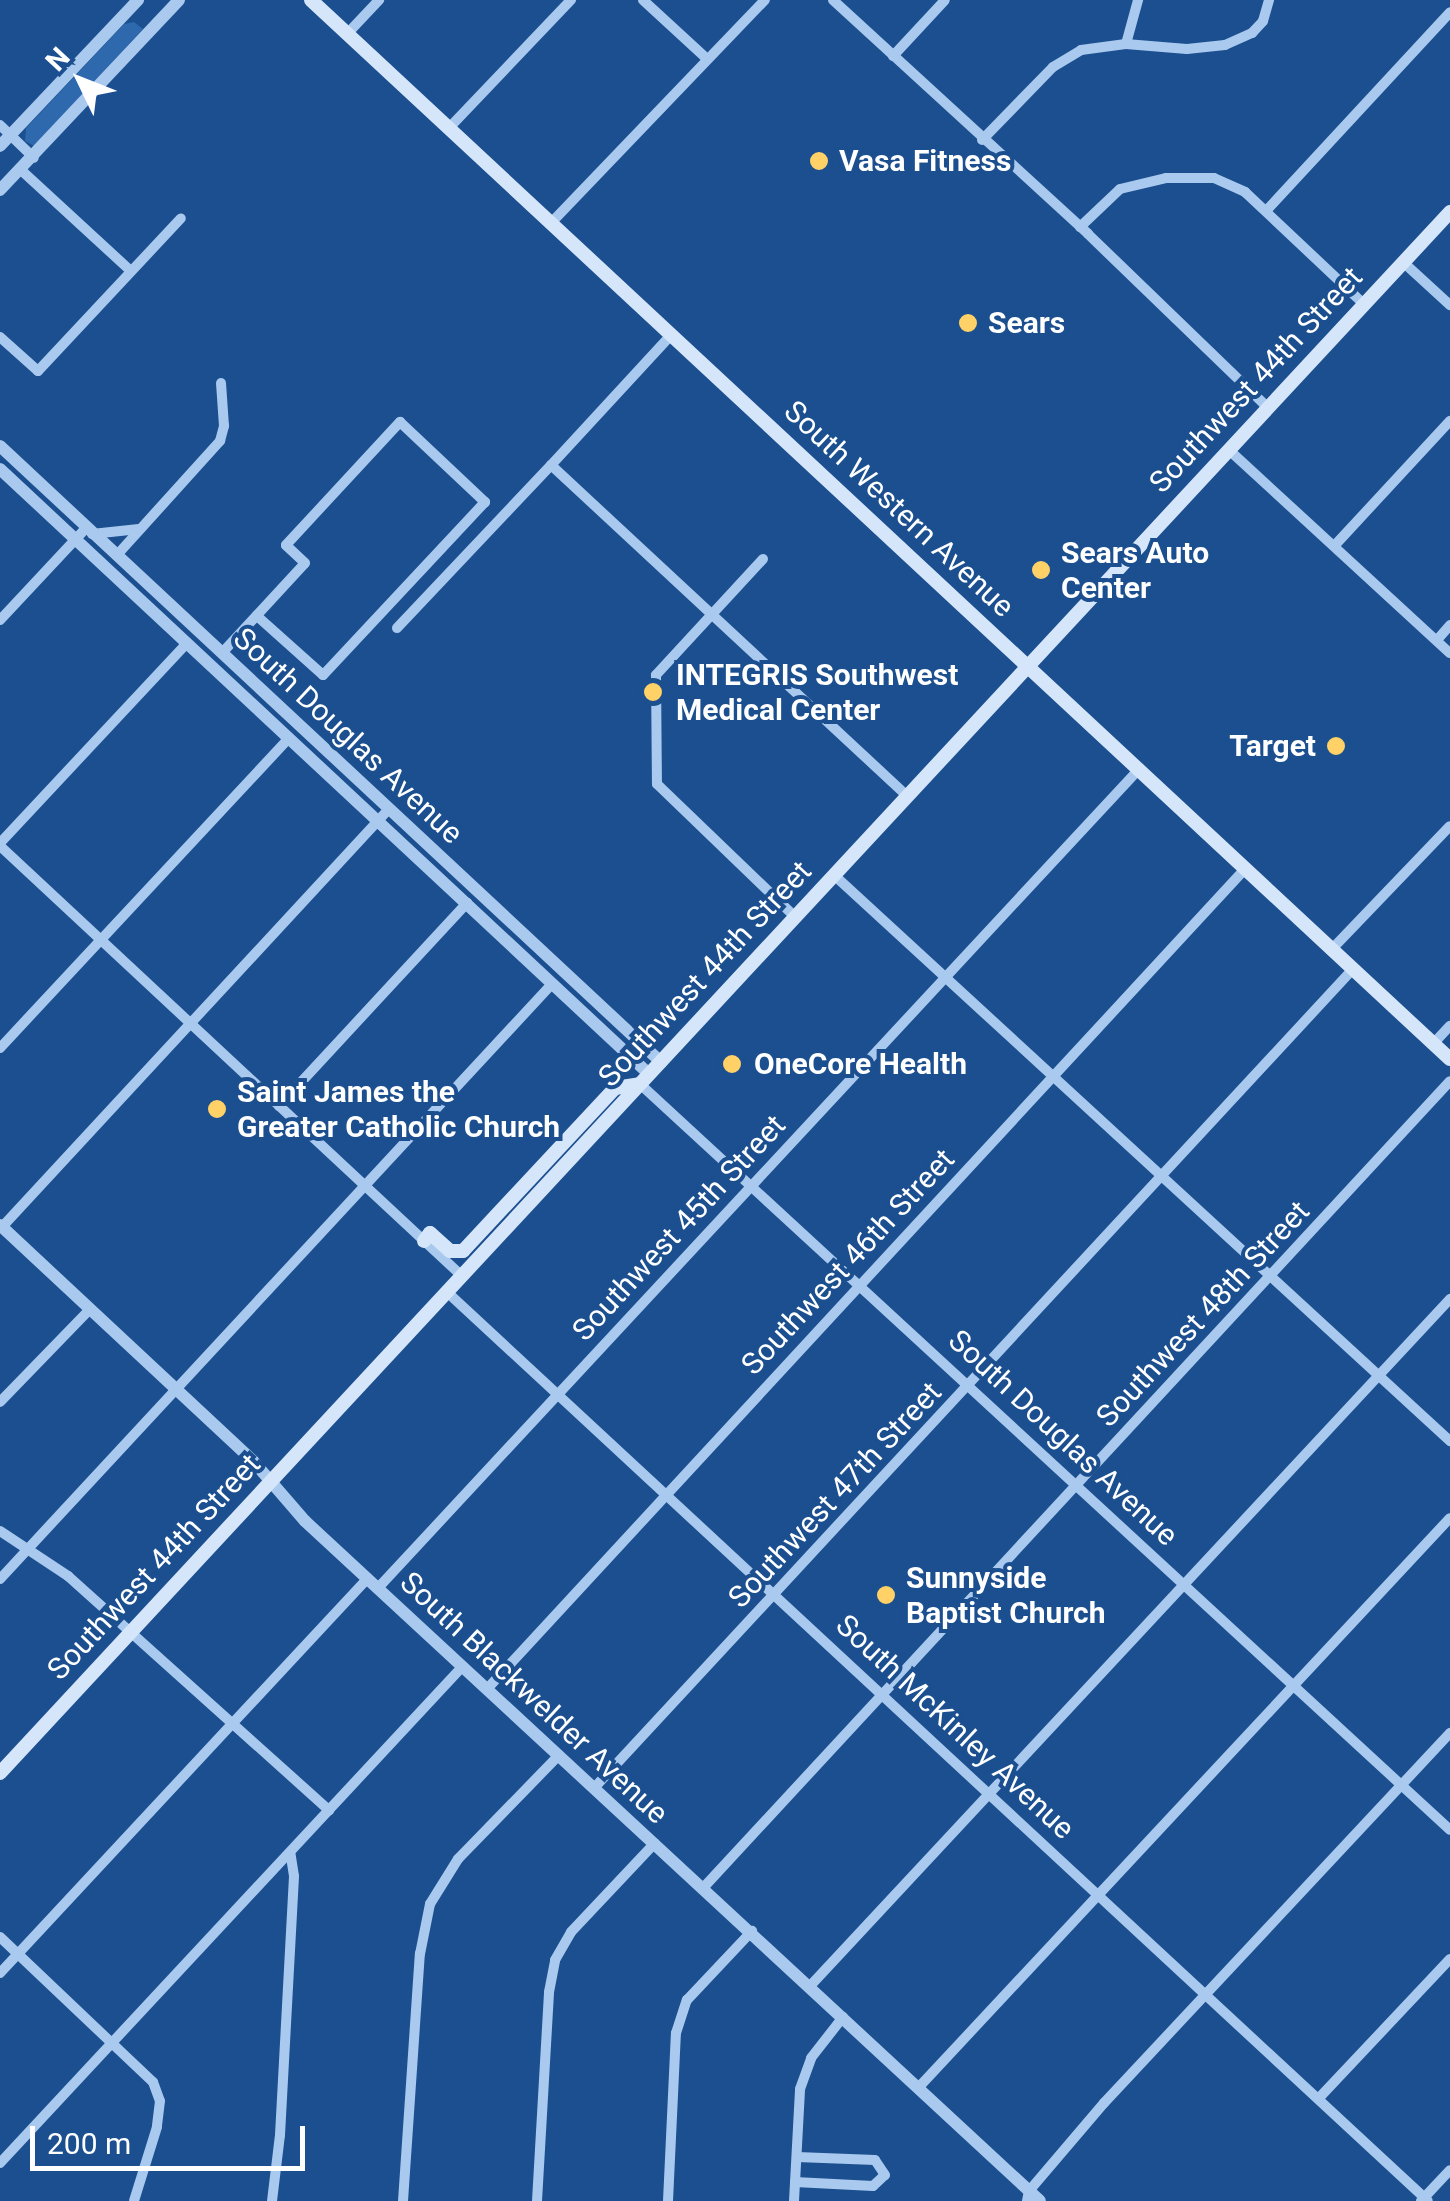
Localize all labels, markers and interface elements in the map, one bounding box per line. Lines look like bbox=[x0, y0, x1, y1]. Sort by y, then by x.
north arrow bbox=[30, 30, 130, 130]
text: N bbox=[39, 41, 76, 78]
place label: Vasa Fitness bbox=[839, 143, 1011, 179]
marker: Vasa Fitness bbox=[808, 150, 830, 172]
street label: Southwest 44th Street bbox=[1142, 260, 1370, 500]
place label: Sears bbox=[988, 305, 1065, 341]
marker: Sears bbox=[957, 312, 979, 334]
street label: South Western Avenue bbox=[777, 393, 1021, 625]
place label: Sears Auto Center bbox=[1061, 535, 1209, 606]
marker: Sears Auto Center bbox=[1030, 559, 1052, 581]
street label: South Douglas Avenue bbox=[226, 621, 470, 851]
place label: INTEGRIS Southwest Medical Center bbox=[676, 657, 958, 728]
marker: INTEGRIS Southwest Medical Center bbox=[640, 679, 666, 705]
place label: Target bbox=[1229, 728, 1316, 764]
marker: Target bbox=[1325, 735, 1347, 757]
street label: Southwest 44th Street bbox=[591, 854, 819, 1094]
place label: OneCore Health bbox=[754, 1046, 967, 1082]
marker: OneCore Health bbox=[719, 1051, 745, 1077]
place label: Saint James the Greater Catholic Church bbox=[237, 1074, 560, 1144]
marker: Saint James the Greater Catholic Church bbox=[206, 1098, 228, 1120]
street label: Southwest 45th Street bbox=[565, 1108, 793, 1348]
street label: Southwest 46th Street bbox=[734, 1142, 962, 1382]
street label: Southwest 48th Street bbox=[1089, 1194, 1317, 1434]
street label: South Douglas Avenue bbox=[941, 1323, 1185, 1553]
street label: Southwest 47th Street bbox=[721, 1375, 949, 1615]
street label: Southwest 44th Street bbox=[40, 1447, 268, 1687]
place label: Sunnyside Baptist Church bbox=[906, 1560, 1106, 1630]
street label: South Blackwelder Avenue bbox=[393, 1565, 675, 1831]
marker: Sunnyside Baptist Church bbox=[875, 1584, 897, 1606]
street label: South McKinley Avenue bbox=[828, 1607, 1082, 1847]
scale bar bbox=[35, 2106, 310, 2168]
text: 200 m bbox=[47, 2126, 131, 2161]

